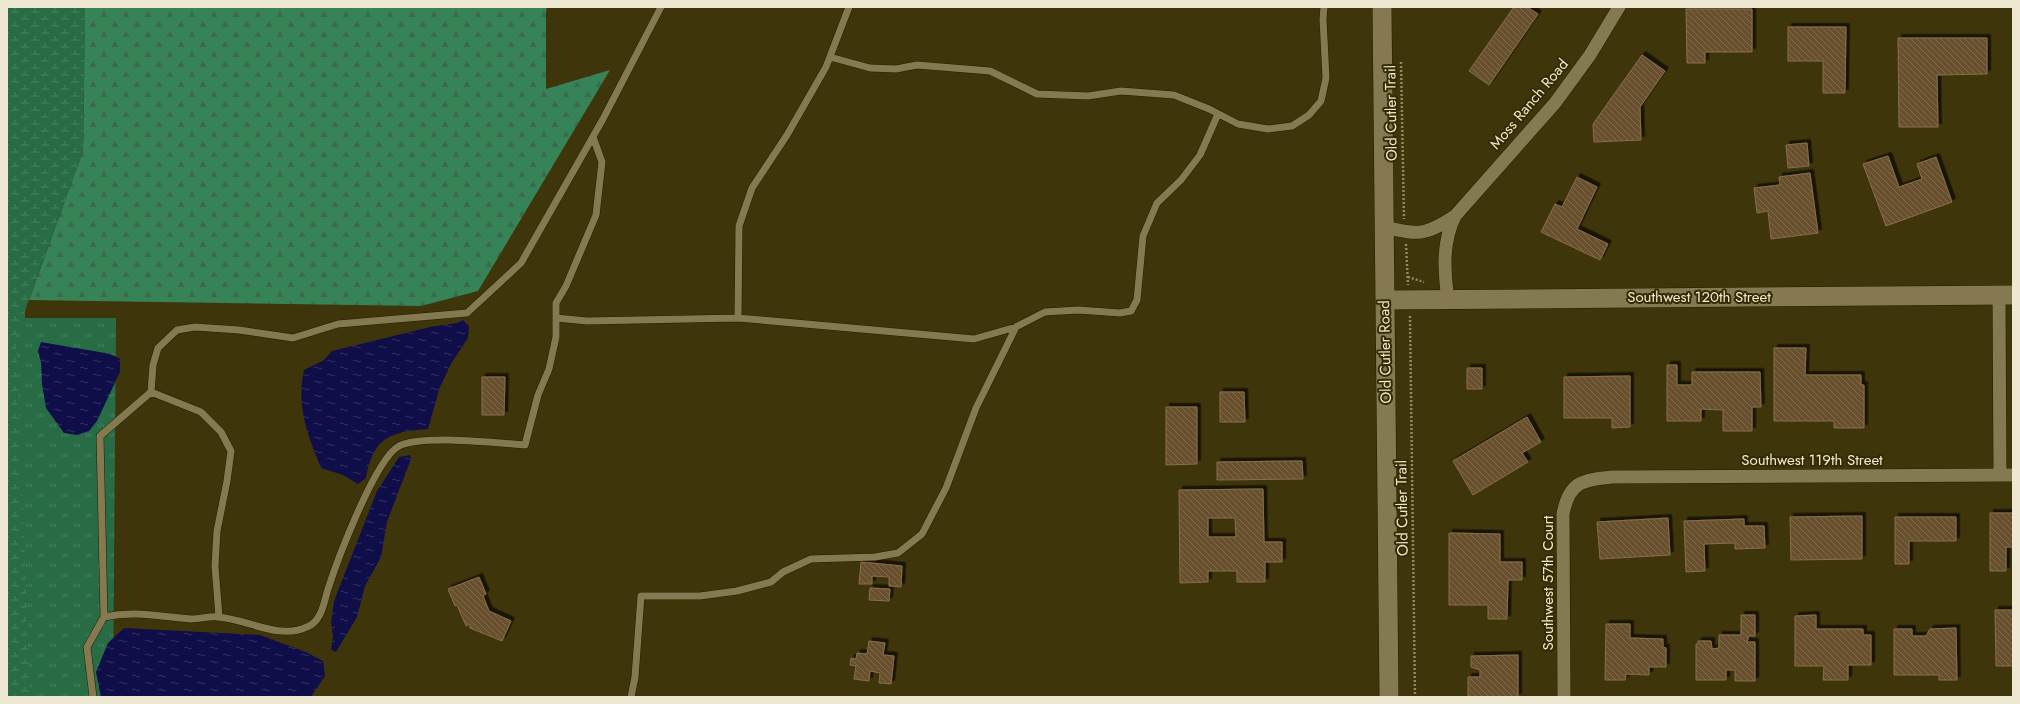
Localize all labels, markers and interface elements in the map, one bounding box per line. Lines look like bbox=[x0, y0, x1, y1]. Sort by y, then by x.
street label: Moss Ranch Road bbox=[1484, 54, 1574, 154]
street label: Old Cutler Trail bbox=[1379, 65, 1403, 161]
street label: Southwest 120th Street bbox=[1627, 286, 1771, 308]
street label: Old Cutler Road bbox=[1373, 300, 1397, 404]
street label: Southwest 119th Street bbox=[1741, 449, 1883, 471]
street label: Old Cutler Trail bbox=[1390, 460, 1414, 556]
street label: Southwest 57th Court bbox=[1537, 515, 1559, 650]

